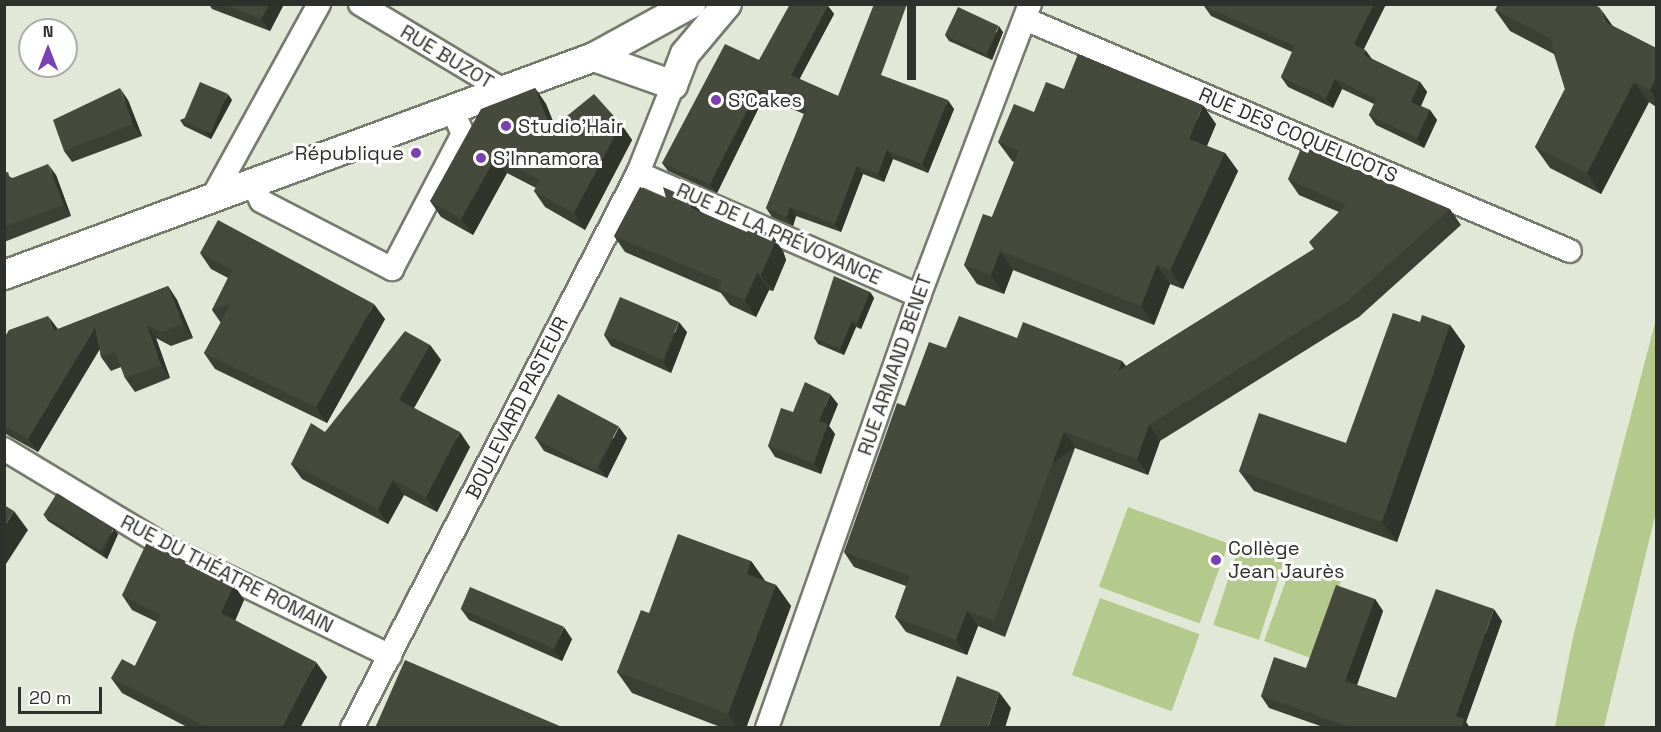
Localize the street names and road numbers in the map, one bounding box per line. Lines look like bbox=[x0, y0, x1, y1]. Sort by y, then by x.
street label: RUE BUZOT bbox=[396, 20, 498, 94]
street label: RUE DES COQUELICOTS bbox=[1195, 82, 1401, 188]
street label: RUE DE LA PRÉVOYANCE bbox=[673, 178, 885, 290]
street label: RUE ARMAND BENET bbox=[853, 271, 937, 459]
street label: BOULEVARD PASTEUR bbox=[461, 313, 573, 503]
street label: RUE DU THÉATRE ROMAIN bbox=[116, 510, 338, 638]

